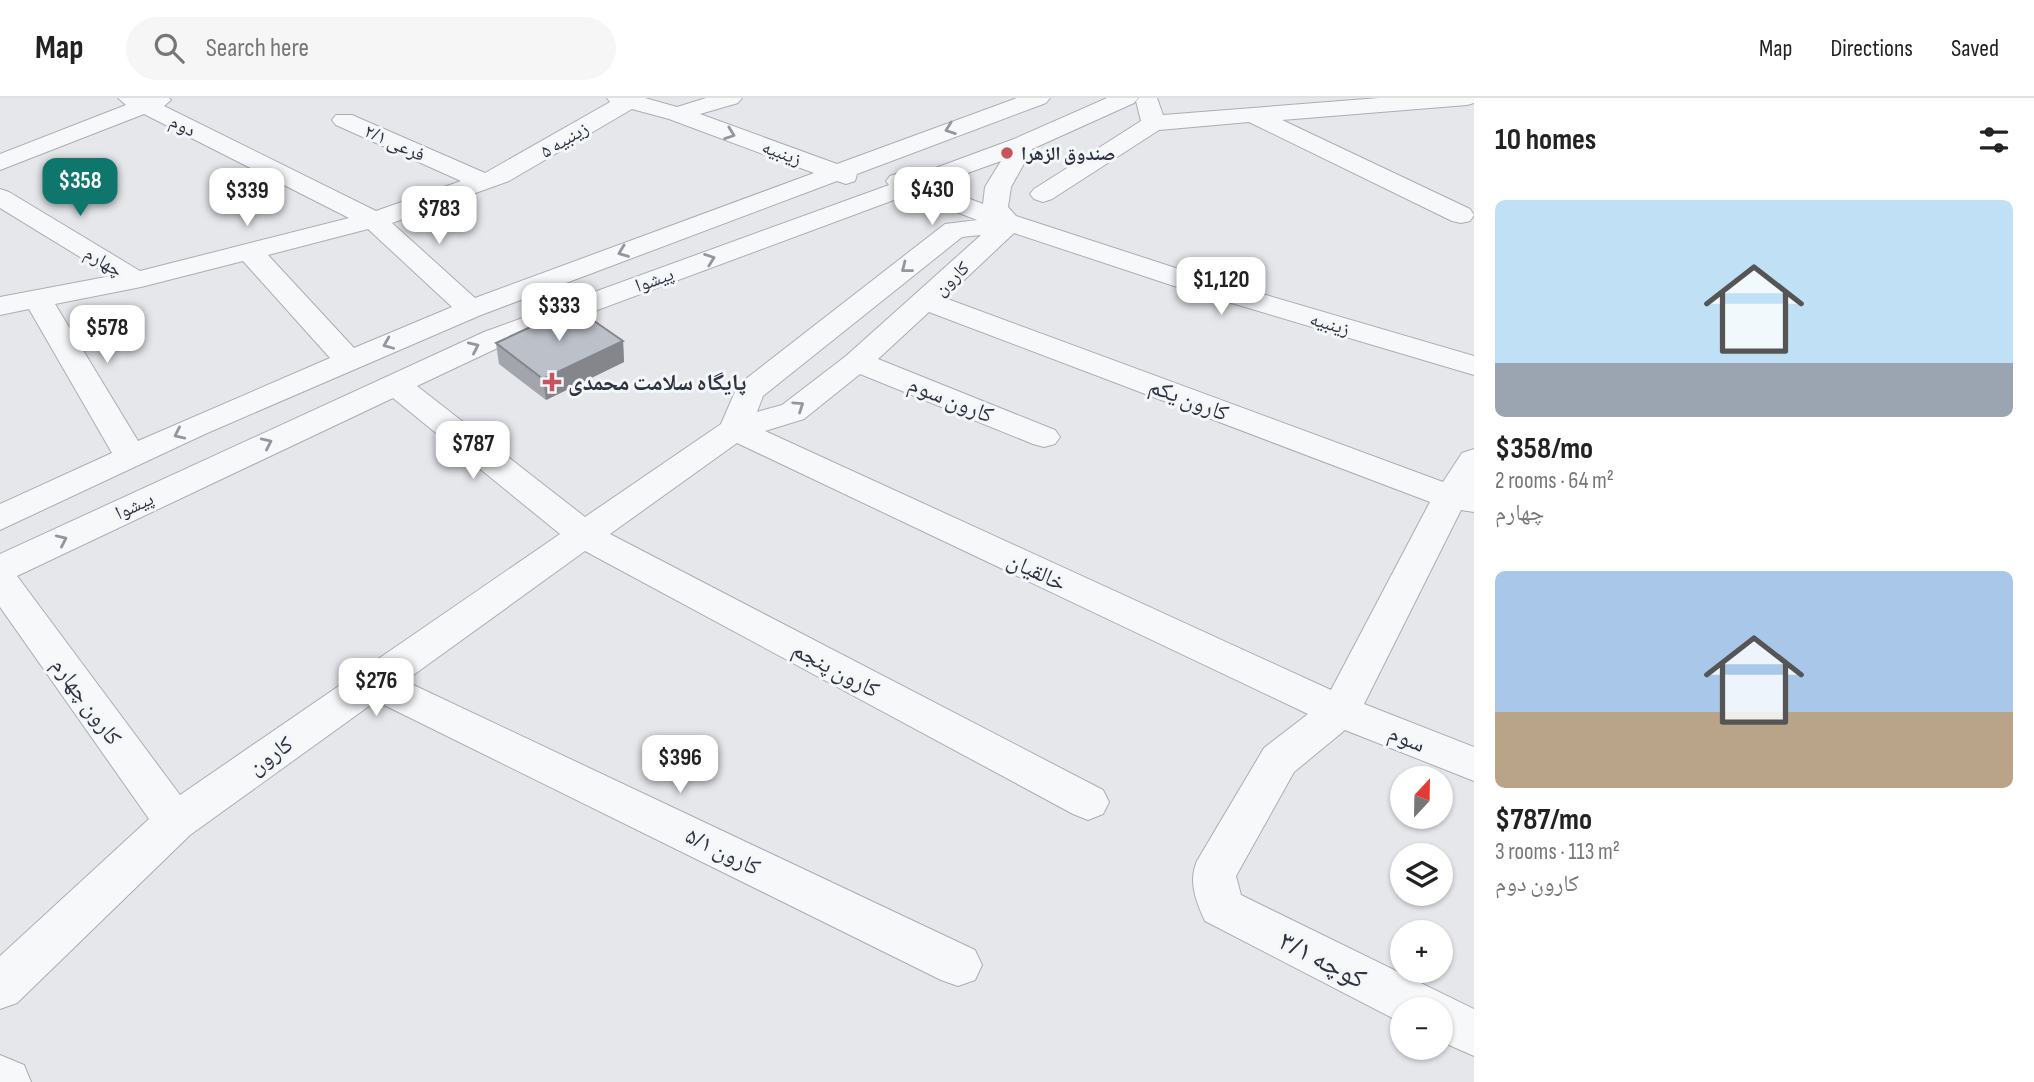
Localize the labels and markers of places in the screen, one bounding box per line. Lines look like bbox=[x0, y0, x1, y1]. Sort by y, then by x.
place label: صندوق الزهرا bbox=[1021, 143, 1115, 166]
marker: صندوق الزهرا bbox=[999, 145, 1015, 161]
pin: $358 bbox=[39, 158, 121, 218]
pin: $430 bbox=[891, 167, 973, 227]
pin: $339 bbox=[206, 169, 288, 228]
pin: $783 bbox=[398, 186, 480, 246]
pin: $1,120 bbox=[1164, 258, 1278, 317]
pin: $333 bbox=[518, 284, 600, 343]
pin: $578 bbox=[66, 306, 148, 365]
place label: پایگاه سلامت محمدی bbox=[568, 369, 746, 397]
marker: پایگاه سلامت محمدی bbox=[542, 372, 562, 392]
pin: $787 bbox=[432, 422, 514, 481]
pin: $276 bbox=[335, 658, 417, 718]
pin: $396 bbox=[639, 736, 721, 795]

